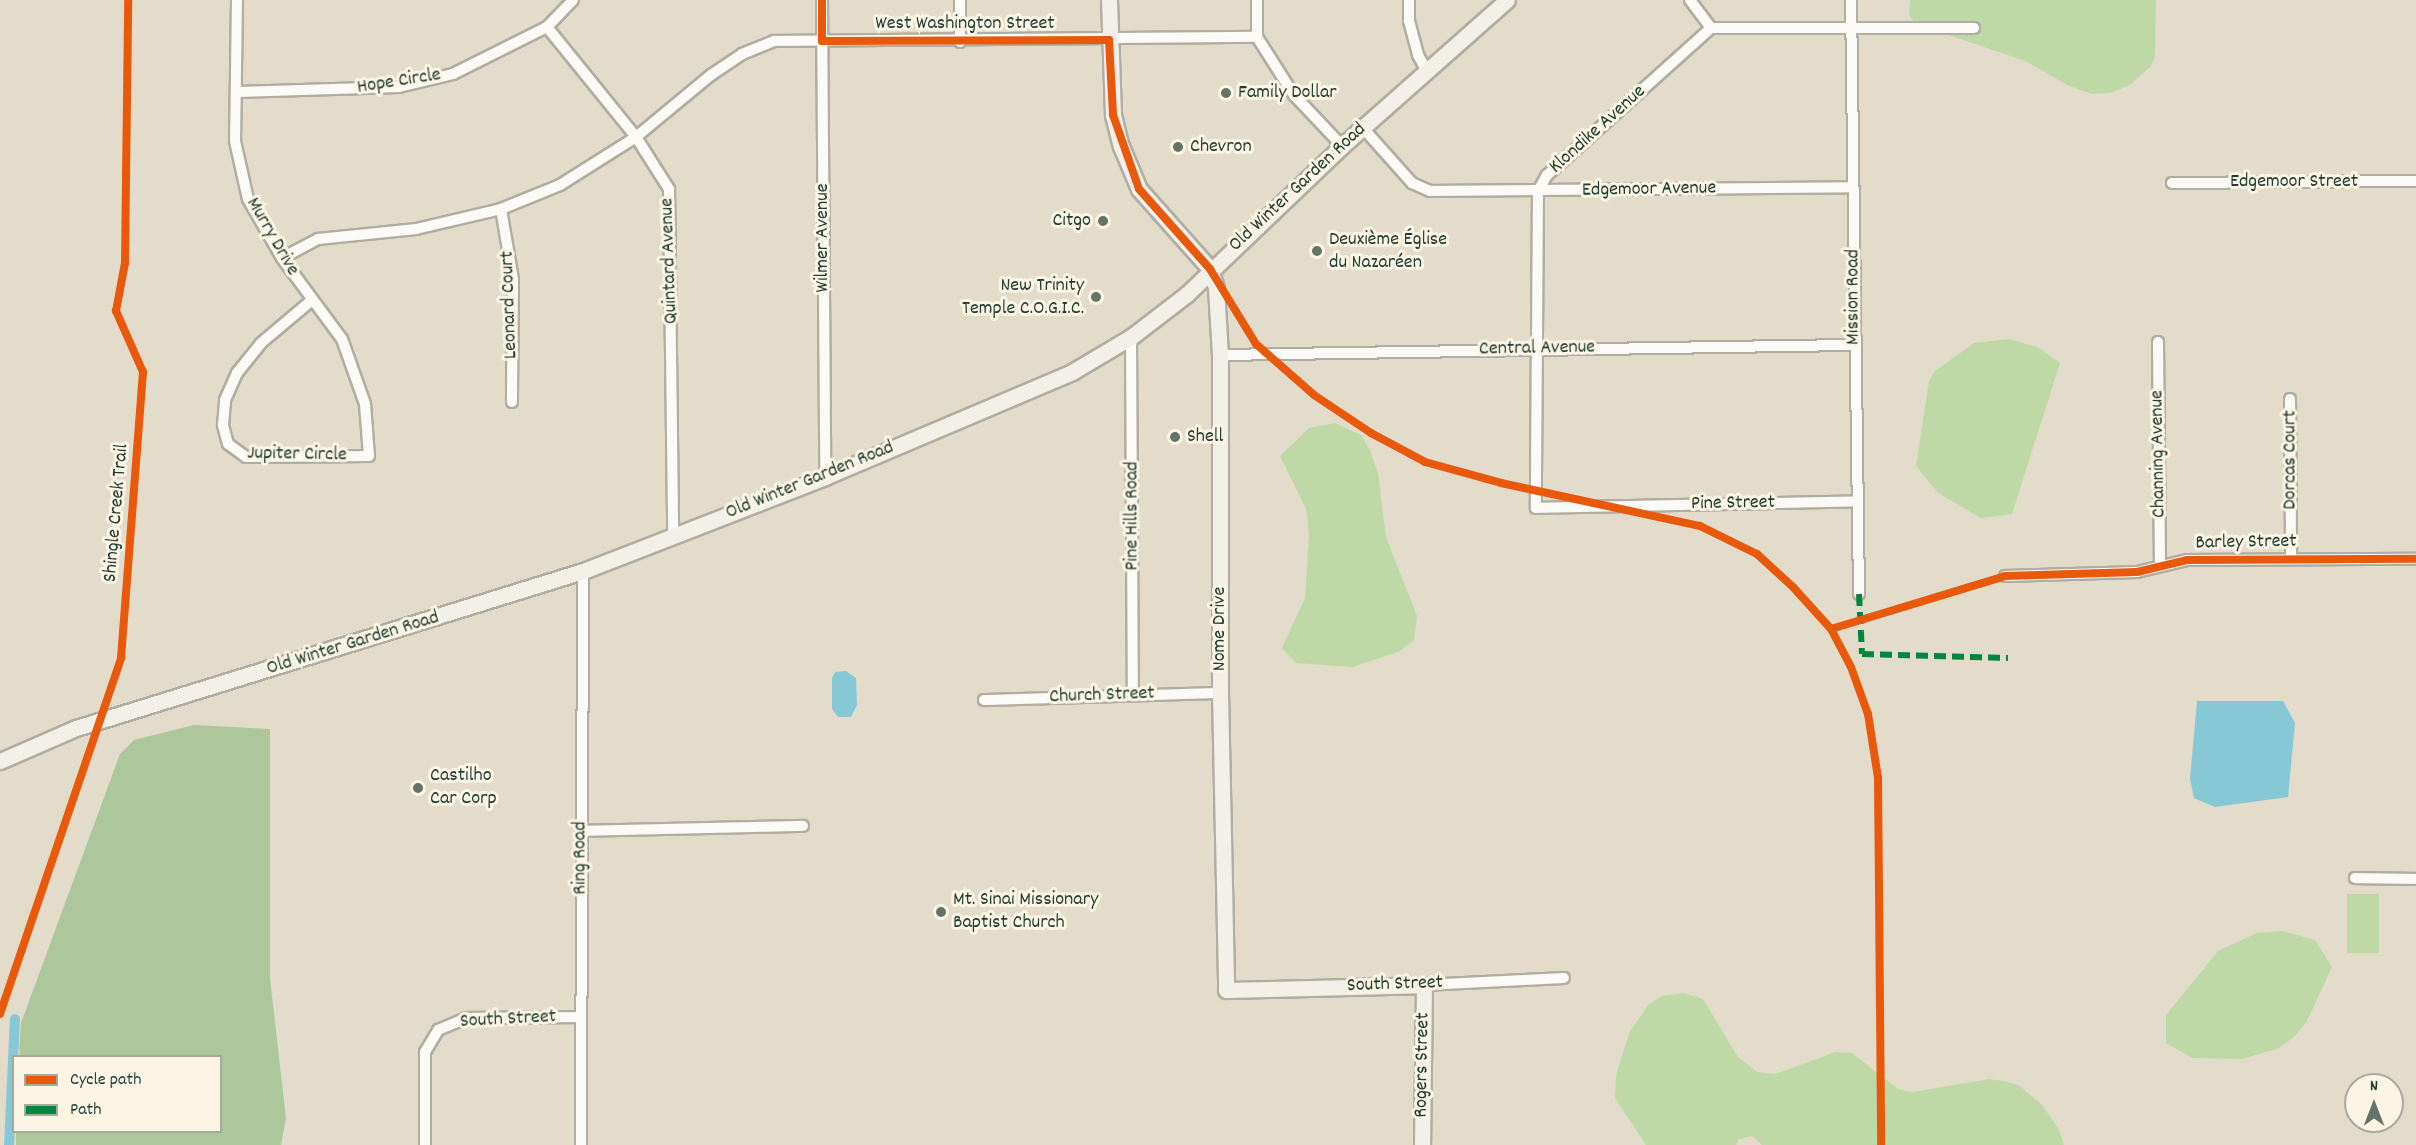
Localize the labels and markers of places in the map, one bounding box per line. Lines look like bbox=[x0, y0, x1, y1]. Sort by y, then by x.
place label: Family Dollar bbox=[1238, 81, 1337, 105]
marker: Family Dollar bbox=[1219, 86, 1233, 100]
place label: Chevron bbox=[1190, 135, 1252, 159]
marker: Chevron bbox=[1171, 140, 1185, 154]
place label: Citgo bbox=[1052, 209, 1091, 233]
marker: Citgo bbox=[1096, 214, 1110, 228]
place label: Deuxième Église du Nazaréen bbox=[1329, 228, 1447, 275]
marker: Deuxième Église du Nazaréen bbox=[1310, 244, 1324, 258]
place label: New Trinity Temple C.O.G.I.C. bbox=[962, 274, 1084, 321]
marker: New Trinity Temple C.O.G.I.C. bbox=[1089, 290, 1103, 304]
place label: Shell bbox=[1187, 425, 1223, 449]
marker: Shell bbox=[1168, 430, 1182, 444]
place label: Castilho Car Corp bbox=[430, 765, 497, 812]
marker: Castilho Car Corp bbox=[411, 781, 425, 795]
place label: Mt. Sinai Missionary Baptist Church bbox=[953, 888, 1098, 935]
marker: Mt. Sinai Missionary Baptist Church bbox=[934, 905, 948, 919]

